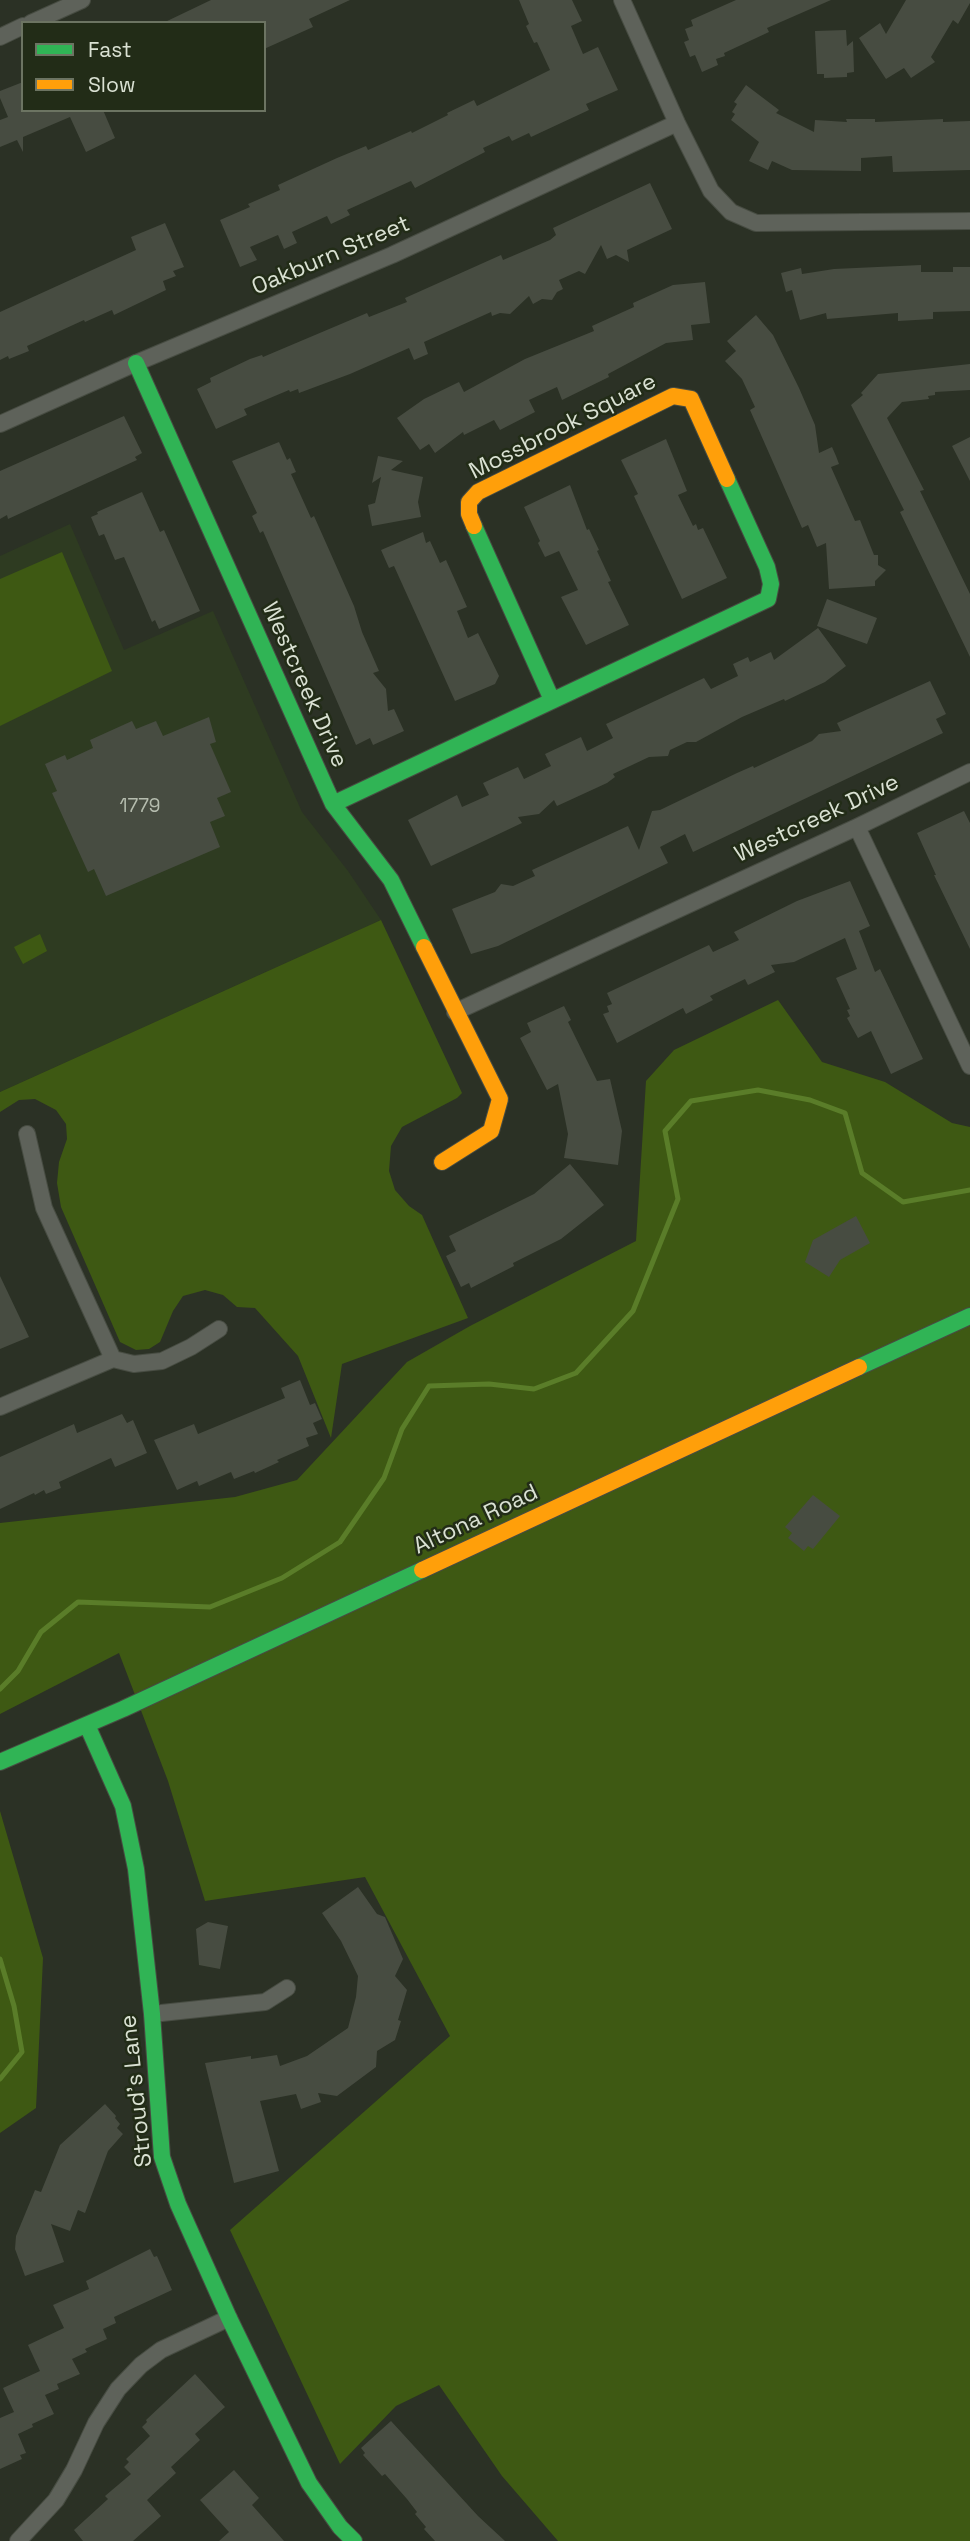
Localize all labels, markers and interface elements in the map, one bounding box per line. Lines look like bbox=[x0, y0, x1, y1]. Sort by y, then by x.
legend bbox=[21, 21, 266, 112]
text: Fast bbox=[88, 36, 132, 63]
text: Slow bbox=[88, 71, 136, 98]
street label: Oakburn Street bbox=[248, 210, 414, 302]
street label: Mossbrook Square bbox=[465, 368, 661, 486]
street label: Westcreek Drive bbox=[255, 598, 353, 772]
street label: Westcreek Drive bbox=[730, 769, 904, 869]
house number: 1779 bbox=[120, 796, 160, 818]
street label: Altona Road bbox=[409, 1479, 543, 1561]
street label: Stroud's Lane bbox=[115, 2013, 159, 2169]

